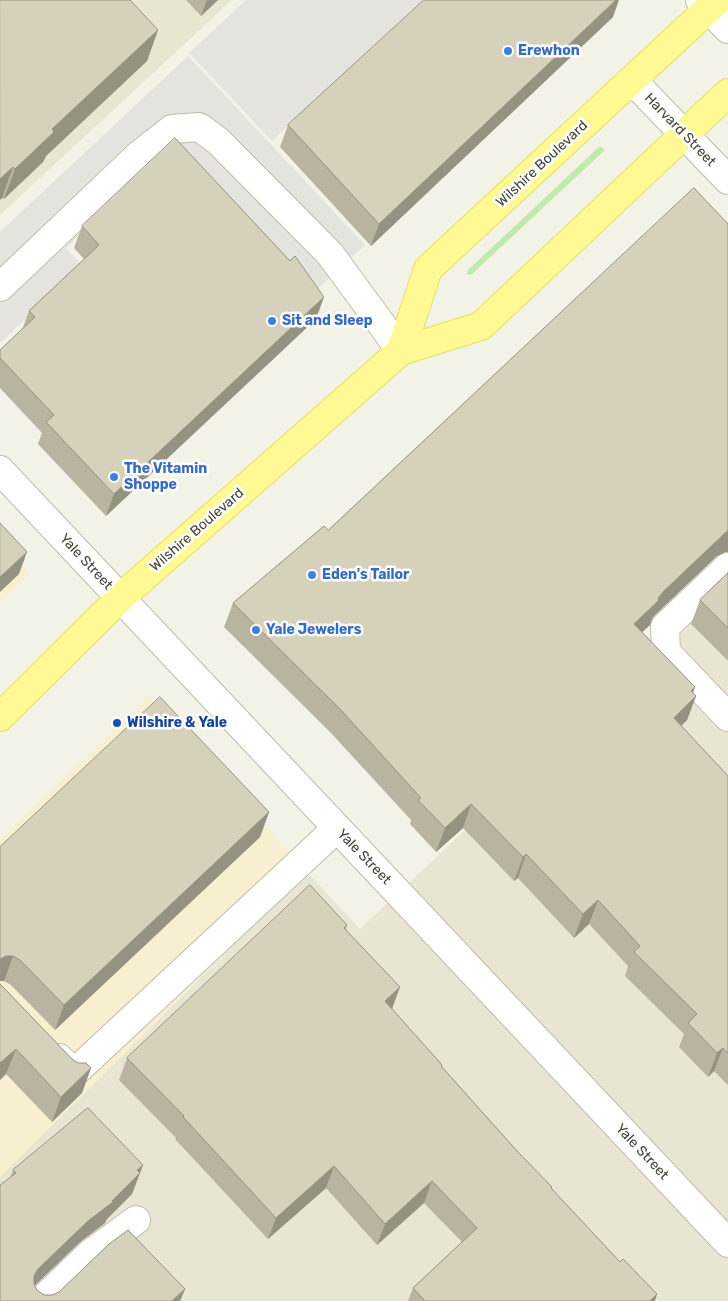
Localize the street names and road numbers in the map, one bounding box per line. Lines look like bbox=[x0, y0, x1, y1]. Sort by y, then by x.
street label: Harvard Street bbox=[641, 90, 719, 170]
street label: Wilshire Boulevard bbox=[493, 117, 591, 211]
street label: Wilshire Boulevard bbox=[147, 485, 247, 575]
street label: Yale Street bbox=[56, 530, 116, 594]
street label: Yale Street bbox=[333, 826, 395, 888]
street label: Yale Street bbox=[612, 1120, 672, 1184]

